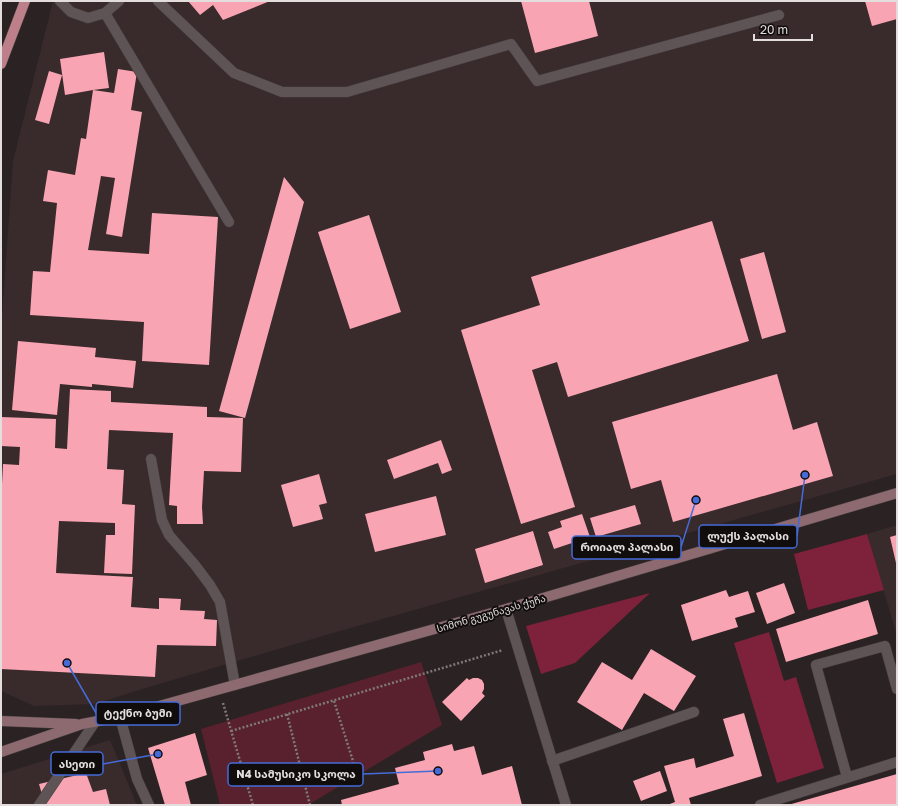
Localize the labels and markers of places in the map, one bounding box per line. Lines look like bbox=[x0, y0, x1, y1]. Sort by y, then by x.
callout: ლუქს პალასი bbox=[699, 525, 797, 548]
callout: როიალ პალასი bbox=[572, 536, 681, 559]
callout: ტექნო ბუმი bbox=[96, 702, 180, 725]
callout: ასეთი bbox=[51, 752, 103, 775]
callout: N4 სამუსიკო სკოლა bbox=[228, 763, 363, 786]

